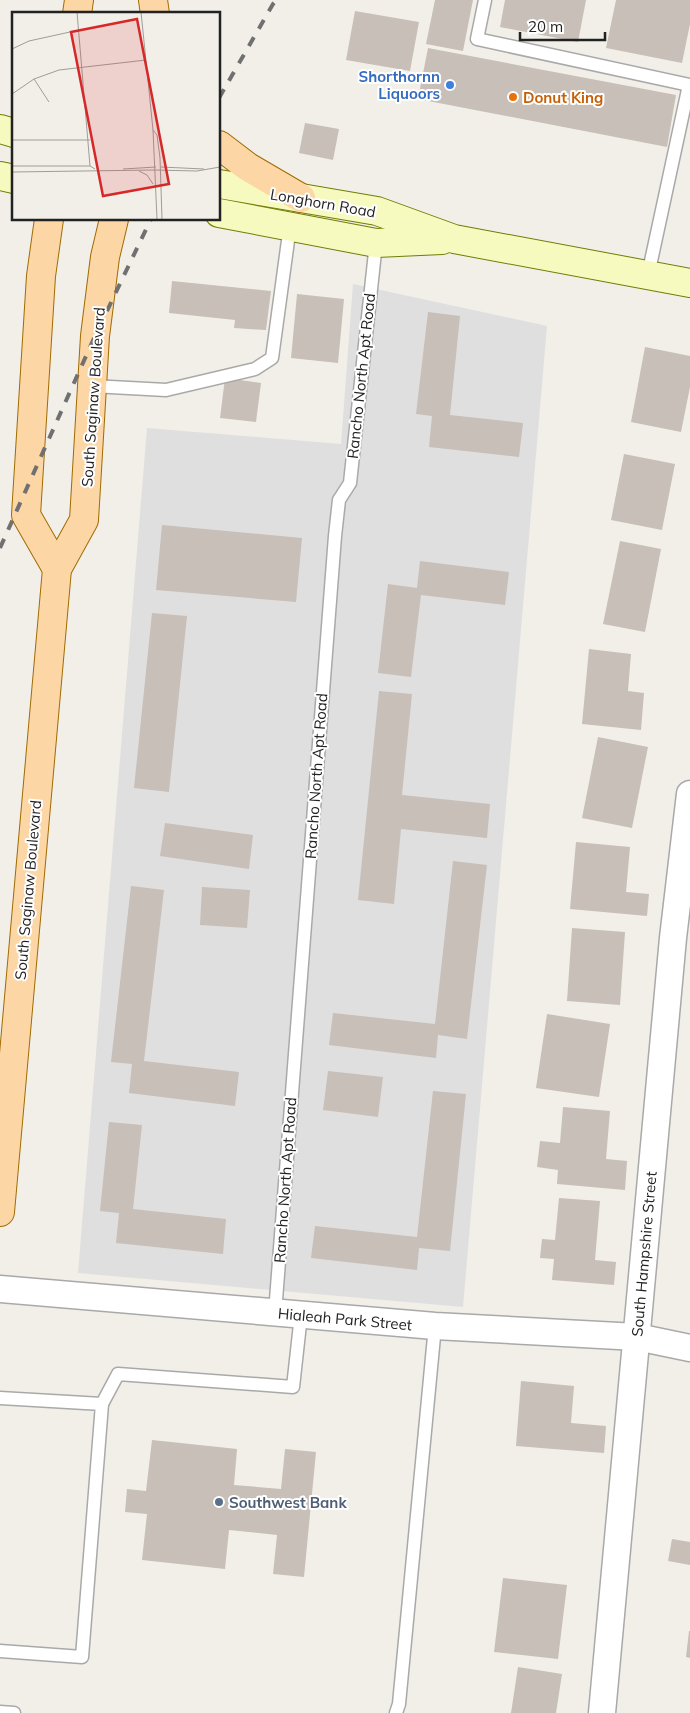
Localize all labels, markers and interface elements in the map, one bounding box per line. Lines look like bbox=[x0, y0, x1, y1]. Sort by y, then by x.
scale bar bbox=[520, 10, 605, 42]
inset map bbox=[12, 12, 220, 220]
text: 20 m bbox=[528, 17, 563, 36]
place label: Shorthornn Liquoors bbox=[358, 67, 440, 103]
marker: Shorthornn Liquoors bbox=[444, 79, 456, 91]
place label: Donut King bbox=[523, 88, 603, 107]
marker: Donut King bbox=[507, 91, 519, 103]
street label: Longhorn Road bbox=[269, 184, 377, 222]
street label: Rancho North Apt Road bbox=[343, 292, 379, 460]
street label: South Saginaw Boulevard bbox=[77, 306, 109, 488]
street label: Rancho North Apt Road bbox=[301, 692, 331, 860]
street label: South Saginaw Boulevard bbox=[11, 799, 45, 981]
street label: Rancho North Apt Road bbox=[270, 1096, 300, 1264]
street label: South Hampshire Street bbox=[627, 1171, 661, 1337]
street label: Hialeah Park Street bbox=[277, 1304, 413, 1334]
place label: Southwest Bank bbox=[229, 1493, 347, 1512]
marker: Southwest Bank bbox=[213, 1496, 225, 1508]

